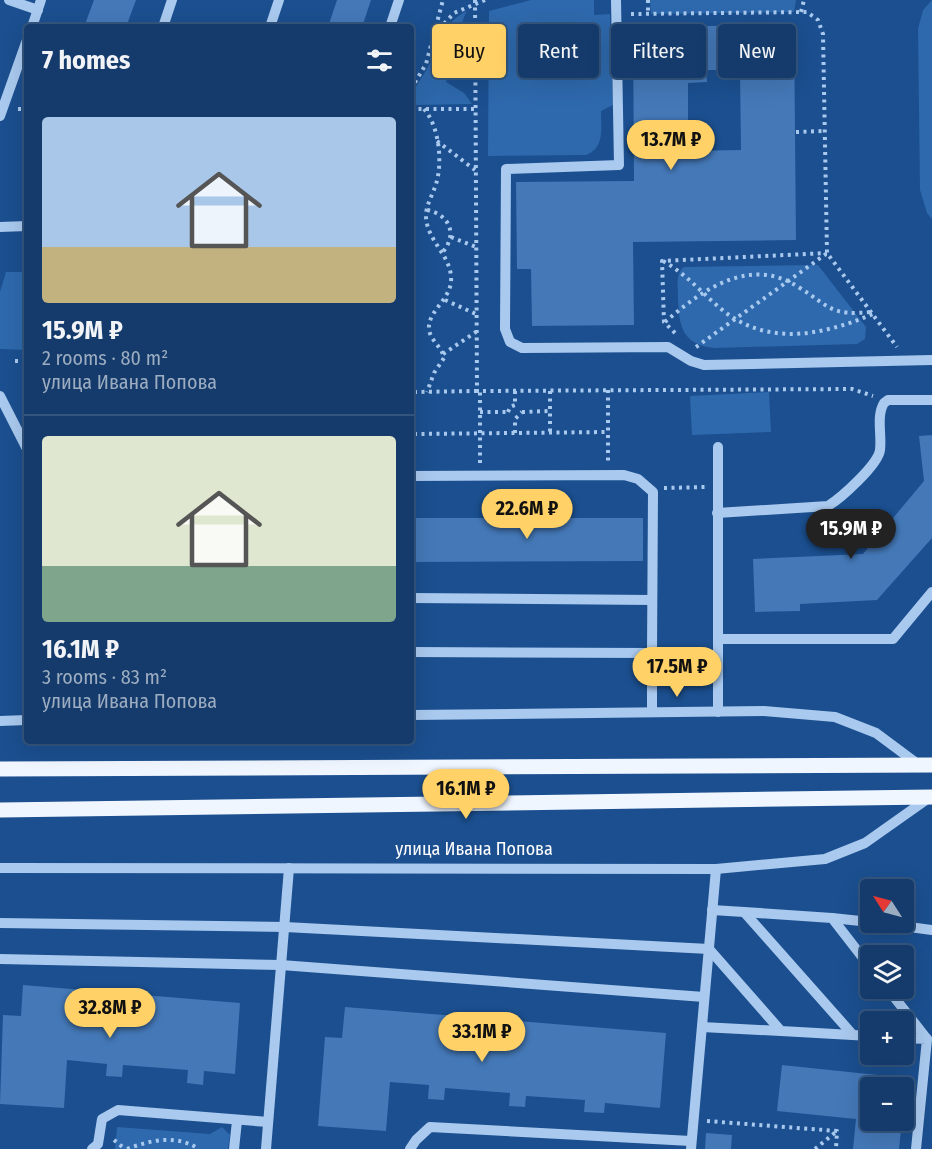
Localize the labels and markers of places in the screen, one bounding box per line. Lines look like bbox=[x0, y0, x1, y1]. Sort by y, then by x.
pin: 13.7M ₽ bbox=[616, 120, 726, 171]
pin: 22.6M ₽ bbox=[472, 489, 582, 540]
pin: 15.9M ₽ bbox=[796, 509, 906, 560]
pin: 17.5M ₽ bbox=[622, 647, 732, 698]
pin: 16.1M ₽ bbox=[411, 769, 521, 820]
pin: 32.8M ₽ bbox=[55, 988, 165, 1039]
pin: 33.1M ₽ bbox=[427, 1012, 537, 1063]

